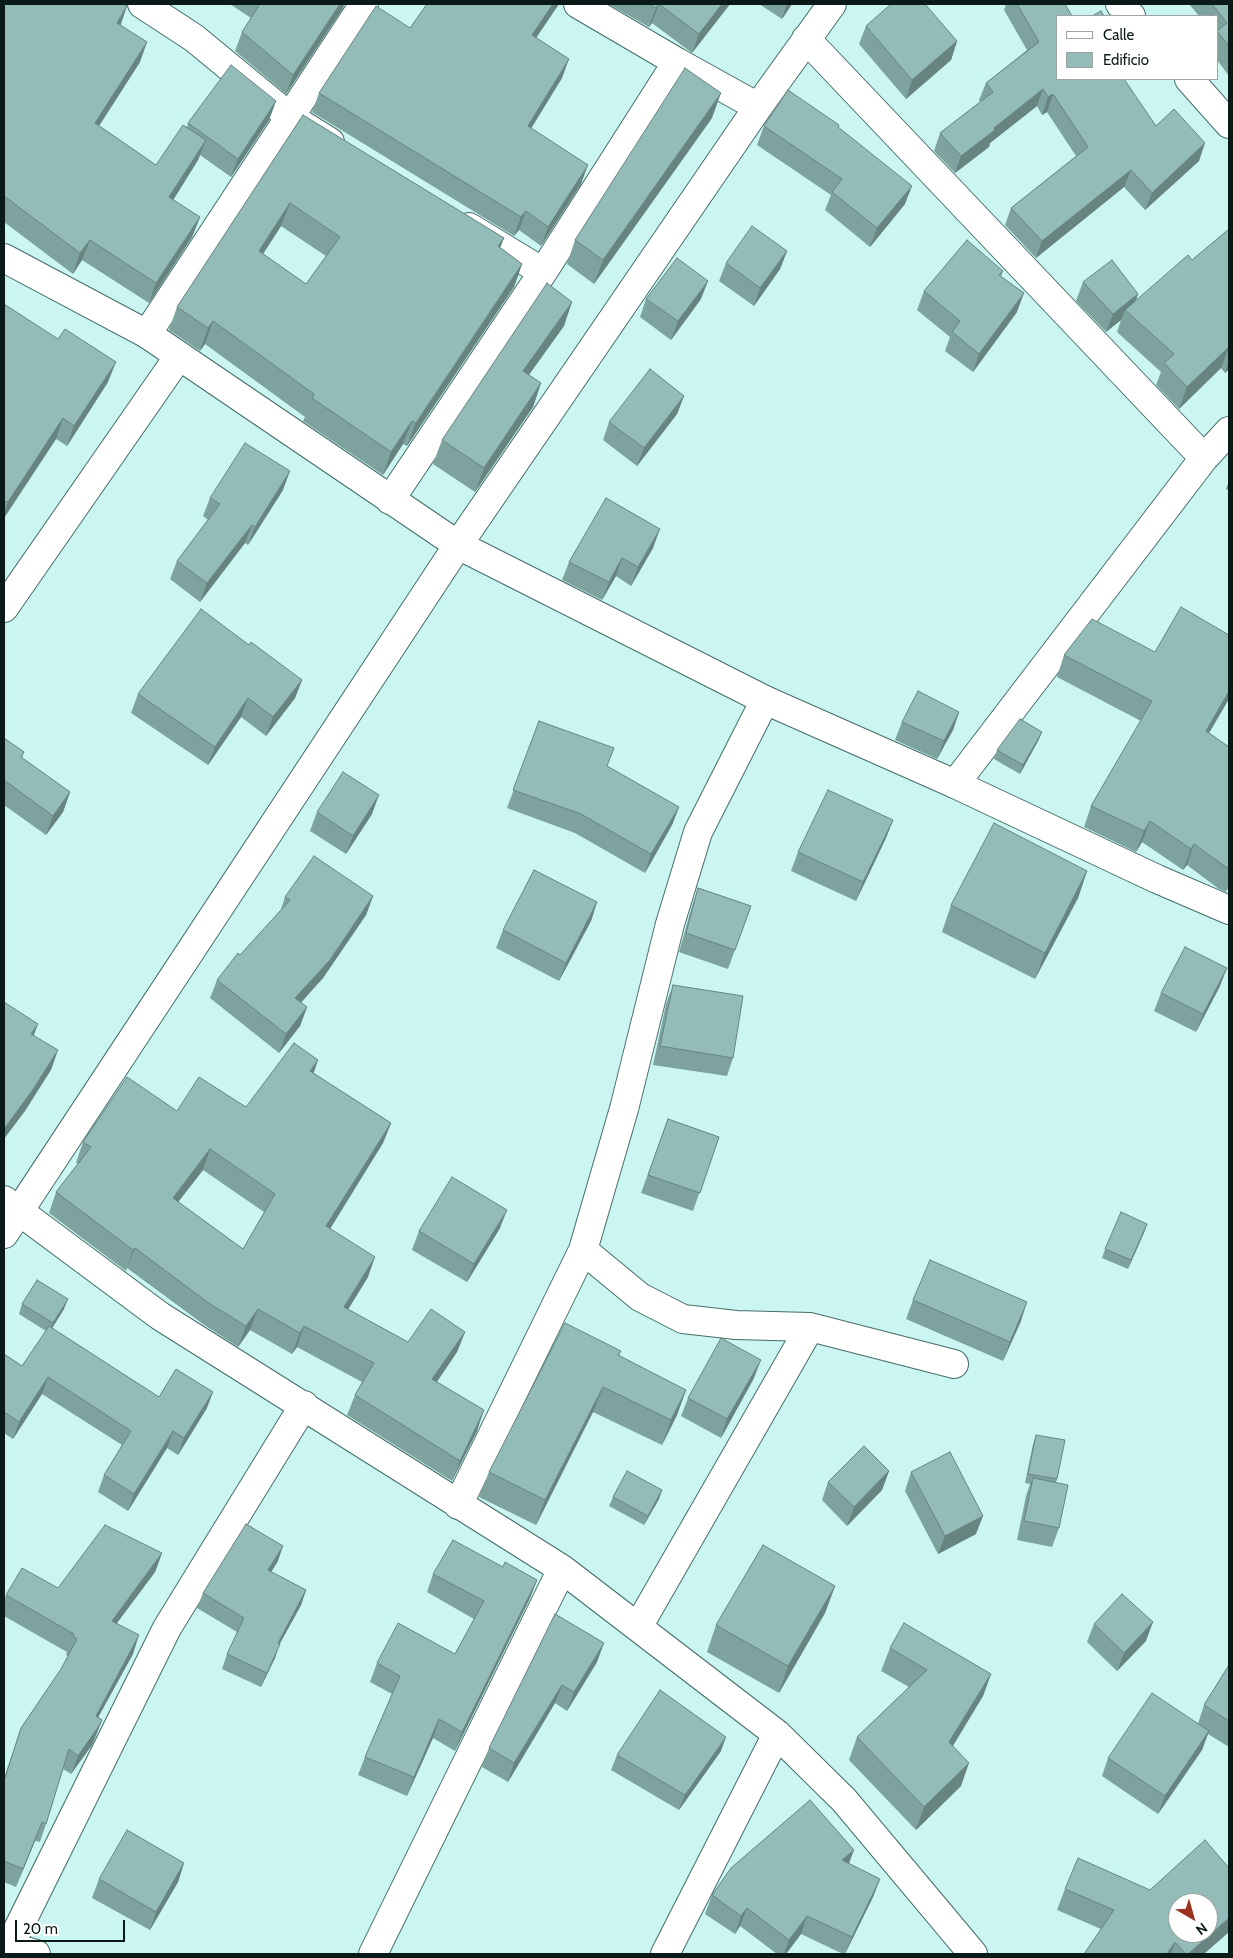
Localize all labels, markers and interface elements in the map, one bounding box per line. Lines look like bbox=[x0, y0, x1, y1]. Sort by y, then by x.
legend bbox=[1056, 15, 1218, 80]
text: Calle bbox=[1103, 26, 1134, 44]
text: Edificio bbox=[1103, 51, 1149, 69]
north arrow bbox=[1168, 1893, 1218, 1943]
scale bar bbox=[18, 1910, 128, 1942]
text: N bbox=[1192, 1919, 1211, 1939]
text: 20 m bbox=[23, 1920, 58, 1938]

